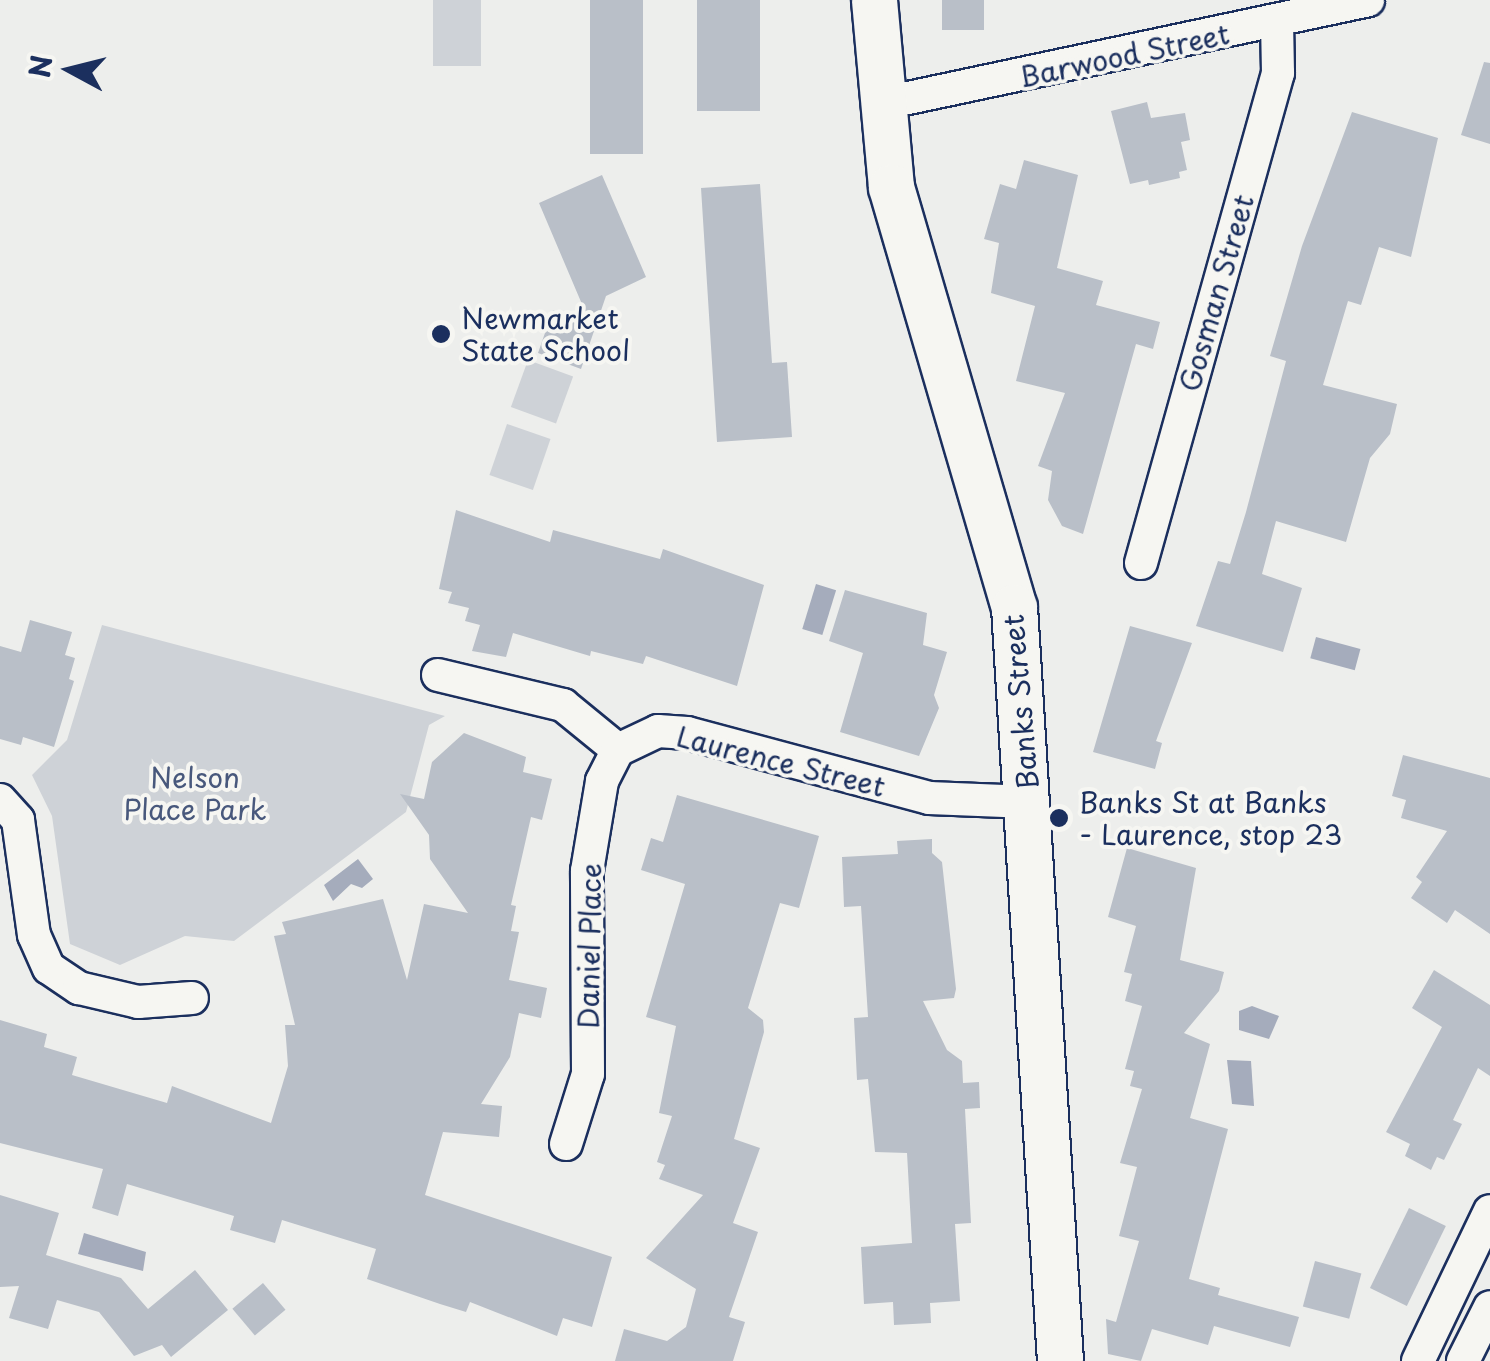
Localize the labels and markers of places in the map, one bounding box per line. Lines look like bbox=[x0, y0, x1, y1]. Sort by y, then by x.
place label: Newmarket State School bbox=[461, 301, 630, 367]
marker: Newmarket State School bbox=[430, 323, 452, 345]
place label: Banks St at Banks - Laurence, stop 23 bbox=[1079, 785, 1343, 851]
marker: Banks St at Banks - Laurence, stop 23 bbox=[1048, 807, 1070, 829]

